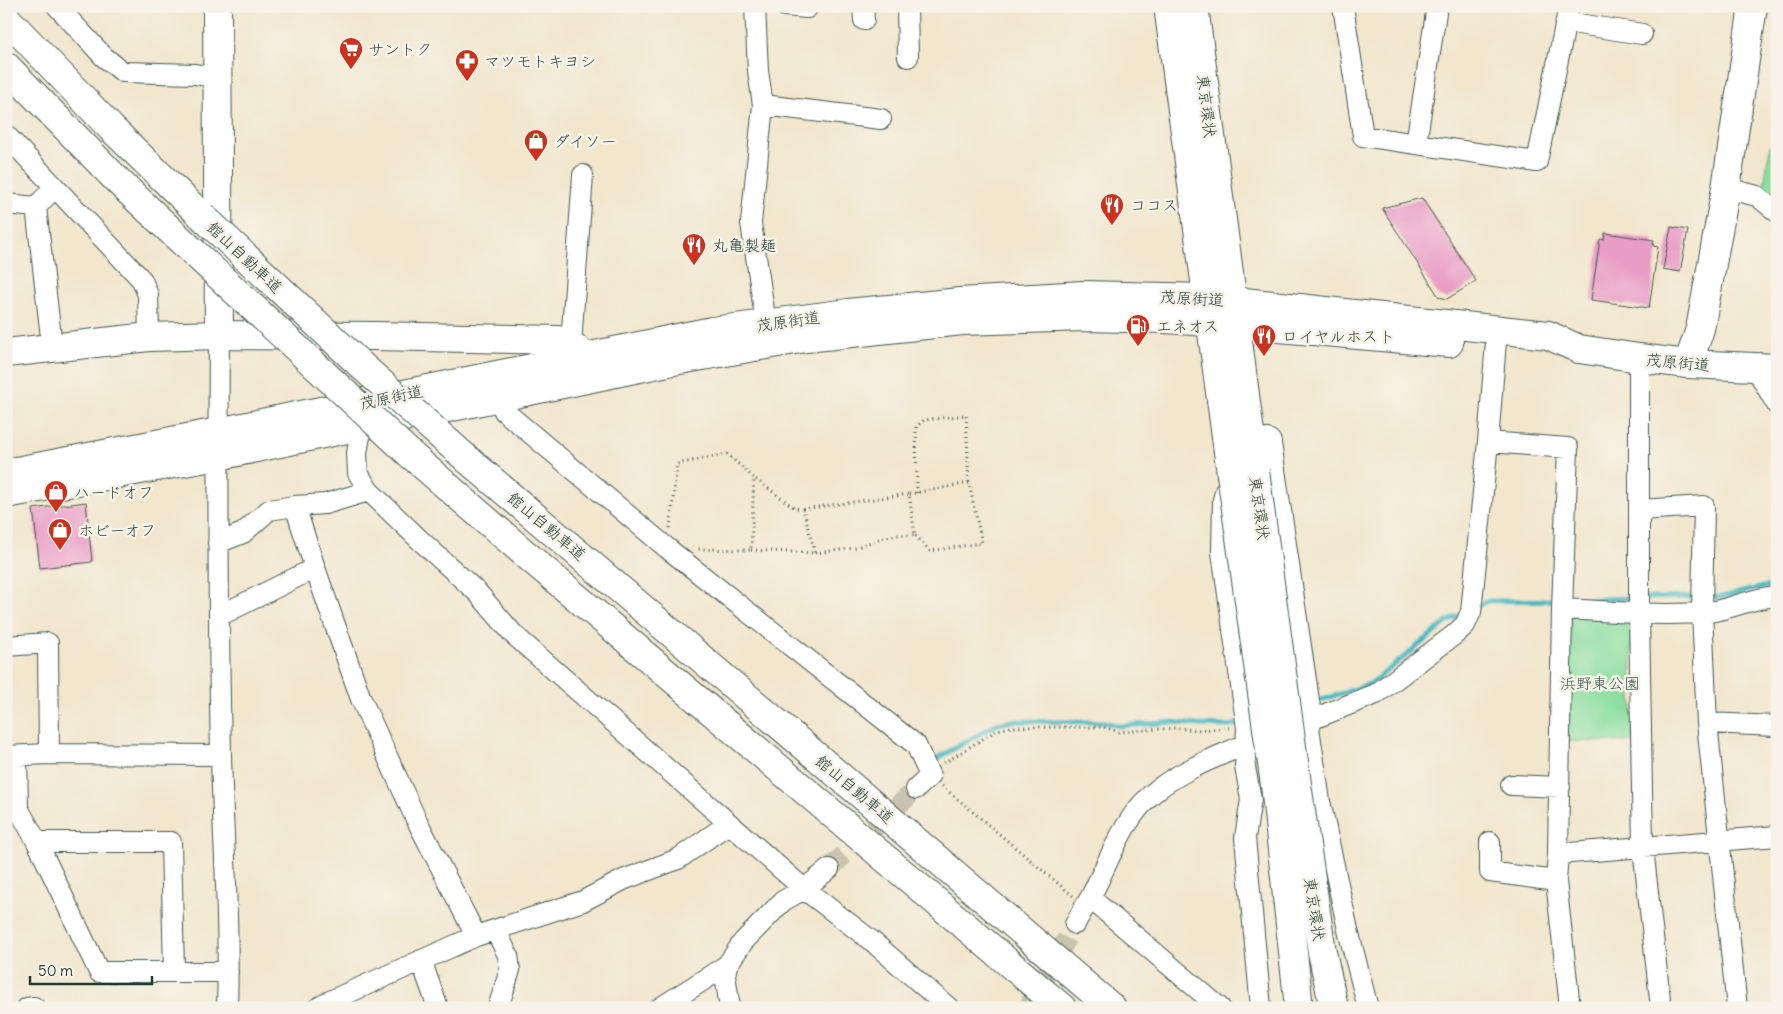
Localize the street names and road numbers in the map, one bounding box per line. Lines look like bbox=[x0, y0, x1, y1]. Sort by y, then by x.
street label: 東京環状 bbox=[1193, 73, 1221, 139]
street label: 館山自動車道 bbox=[203, 217, 287, 297]
street label: 茂原街道 bbox=[1160, 286, 1224, 310]
street label: 茂原街道 bbox=[755, 307, 821, 335]
street label: 茂原街道 bbox=[1645, 349, 1711, 375]
street label: 茂原街道 bbox=[358, 381, 424, 413]
street label: 東京環状 bbox=[1246, 475, 1274, 541]
street label: 館山自動車道 bbox=[504, 487, 590, 565]
street label: 館山自動車道 bbox=[812, 750, 898, 828]
street label: 東京環状 bbox=[1300, 876, 1330, 942]

